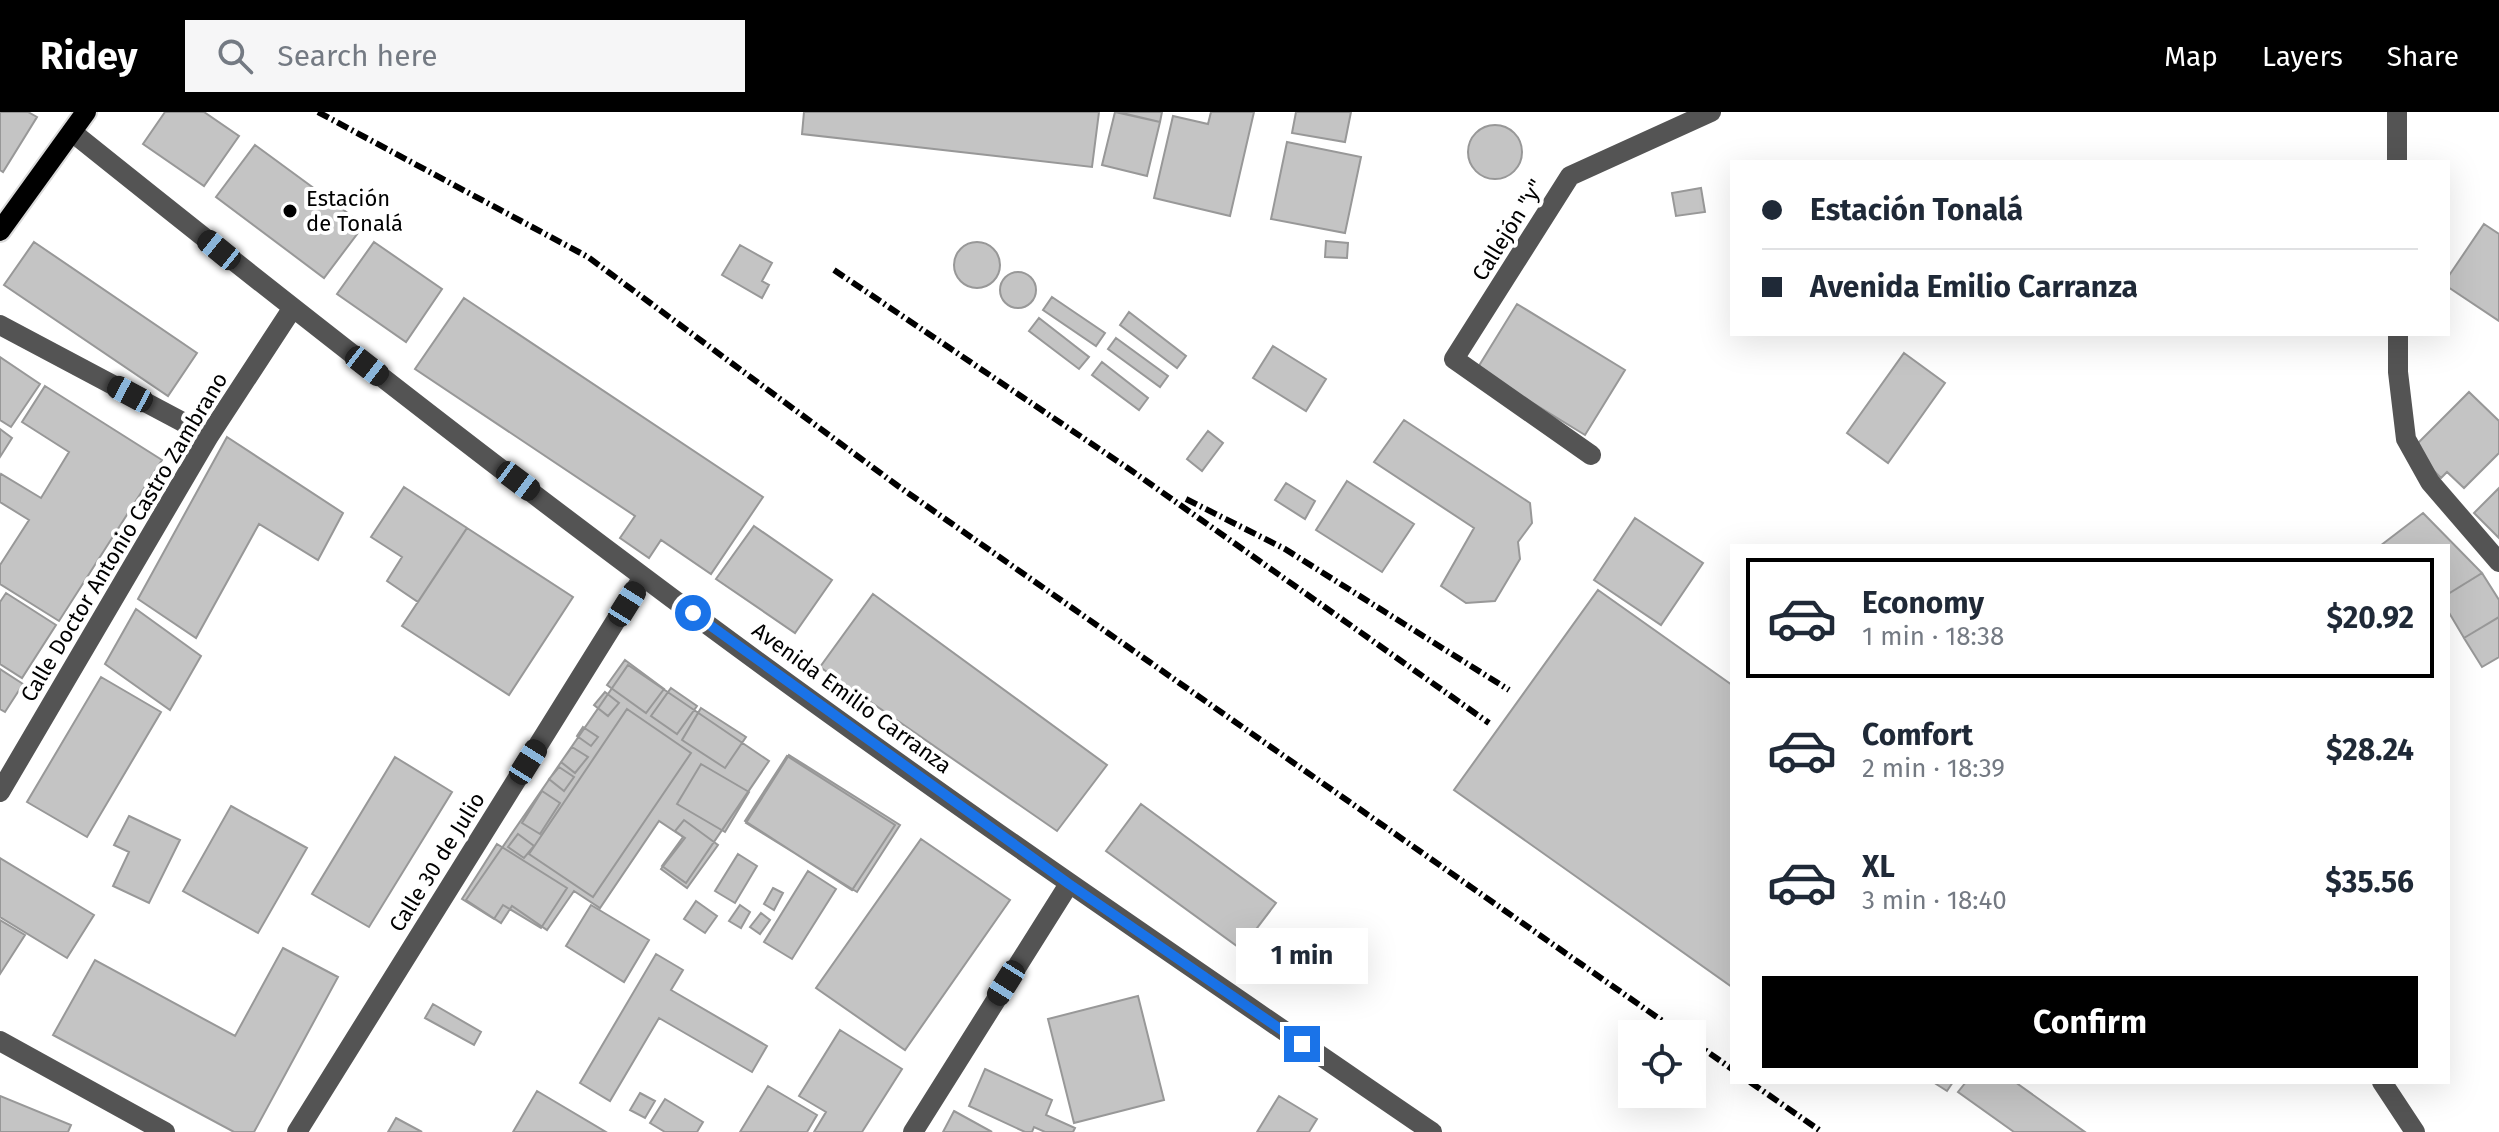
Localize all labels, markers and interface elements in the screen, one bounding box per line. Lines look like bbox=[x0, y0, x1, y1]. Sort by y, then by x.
search box bbox=[185, 20, 745, 92]
text: Ridey bbox=[40, 33, 137, 79]
icon: search bbox=[213, 34, 257, 78]
text: Search here bbox=[277, 38, 438, 74]
text: Map bbox=[2164, 40, 2218, 73]
text: Layers bbox=[2262, 40, 2343, 73]
text: Share bbox=[2387, 40, 2459, 73]
street label: Callejón "y" bbox=[1466, 174, 1550, 286]
place label: Estación de Tonalá bbox=[306, 185, 403, 237]
text: Estación Tonalá bbox=[1810, 192, 2023, 228]
marker: Estación de Tonalá bbox=[281, 202, 299, 220]
car bbox=[193, 226, 245, 274]
text: Avenida Emilio Carranza bbox=[1810, 269, 2138, 305]
car bbox=[341, 342, 393, 390]
street label: Calle Doctor Antonio Castro Zambrano bbox=[15, 367, 233, 707]
car bbox=[103, 372, 157, 416]
car bbox=[492, 457, 544, 505]
car bbox=[604, 577, 650, 631]
icon: car bbox=[1766, 582, 1838, 654]
text: Economy bbox=[1862, 585, 1984, 621]
route start bbox=[675, 595, 711, 631]
text: $20.92 bbox=[2327, 600, 2414, 636]
street label: Avenida Emilio Carranza bbox=[747, 617, 957, 779]
text: 1 min · 18:38 bbox=[1862, 621, 2004, 652]
icon: car bbox=[1766, 714, 1838, 786]
text: Comfort bbox=[1862, 717, 1973, 753]
text: $28.24 bbox=[2326, 732, 2414, 768]
car bbox=[505, 735, 551, 789]
text: 2 min · 18:39 bbox=[1862, 753, 2005, 784]
street label: Calle 30 de Julio bbox=[383, 787, 491, 937]
icon: car bbox=[1766, 846, 1838, 918]
text: XL bbox=[1862, 849, 1895, 885]
text: $35.56 bbox=[2325, 864, 2414, 900]
text: 3 min · 18:40 bbox=[1862, 885, 2007, 916]
callout: 1 min bbox=[1236, 928, 1368, 984]
text: 1 min bbox=[1271, 940, 1333, 971]
car bbox=[983, 956, 1029, 1010]
button: Confirm bbox=[1762, 976, 2418, 1068]
map controls bbox=[1618, 1020, 1706, 1108]
button: locate bbox=[1618, 1020, 1706, 1108]
route end bbox=[1284, 1026, 1320, 1062]

